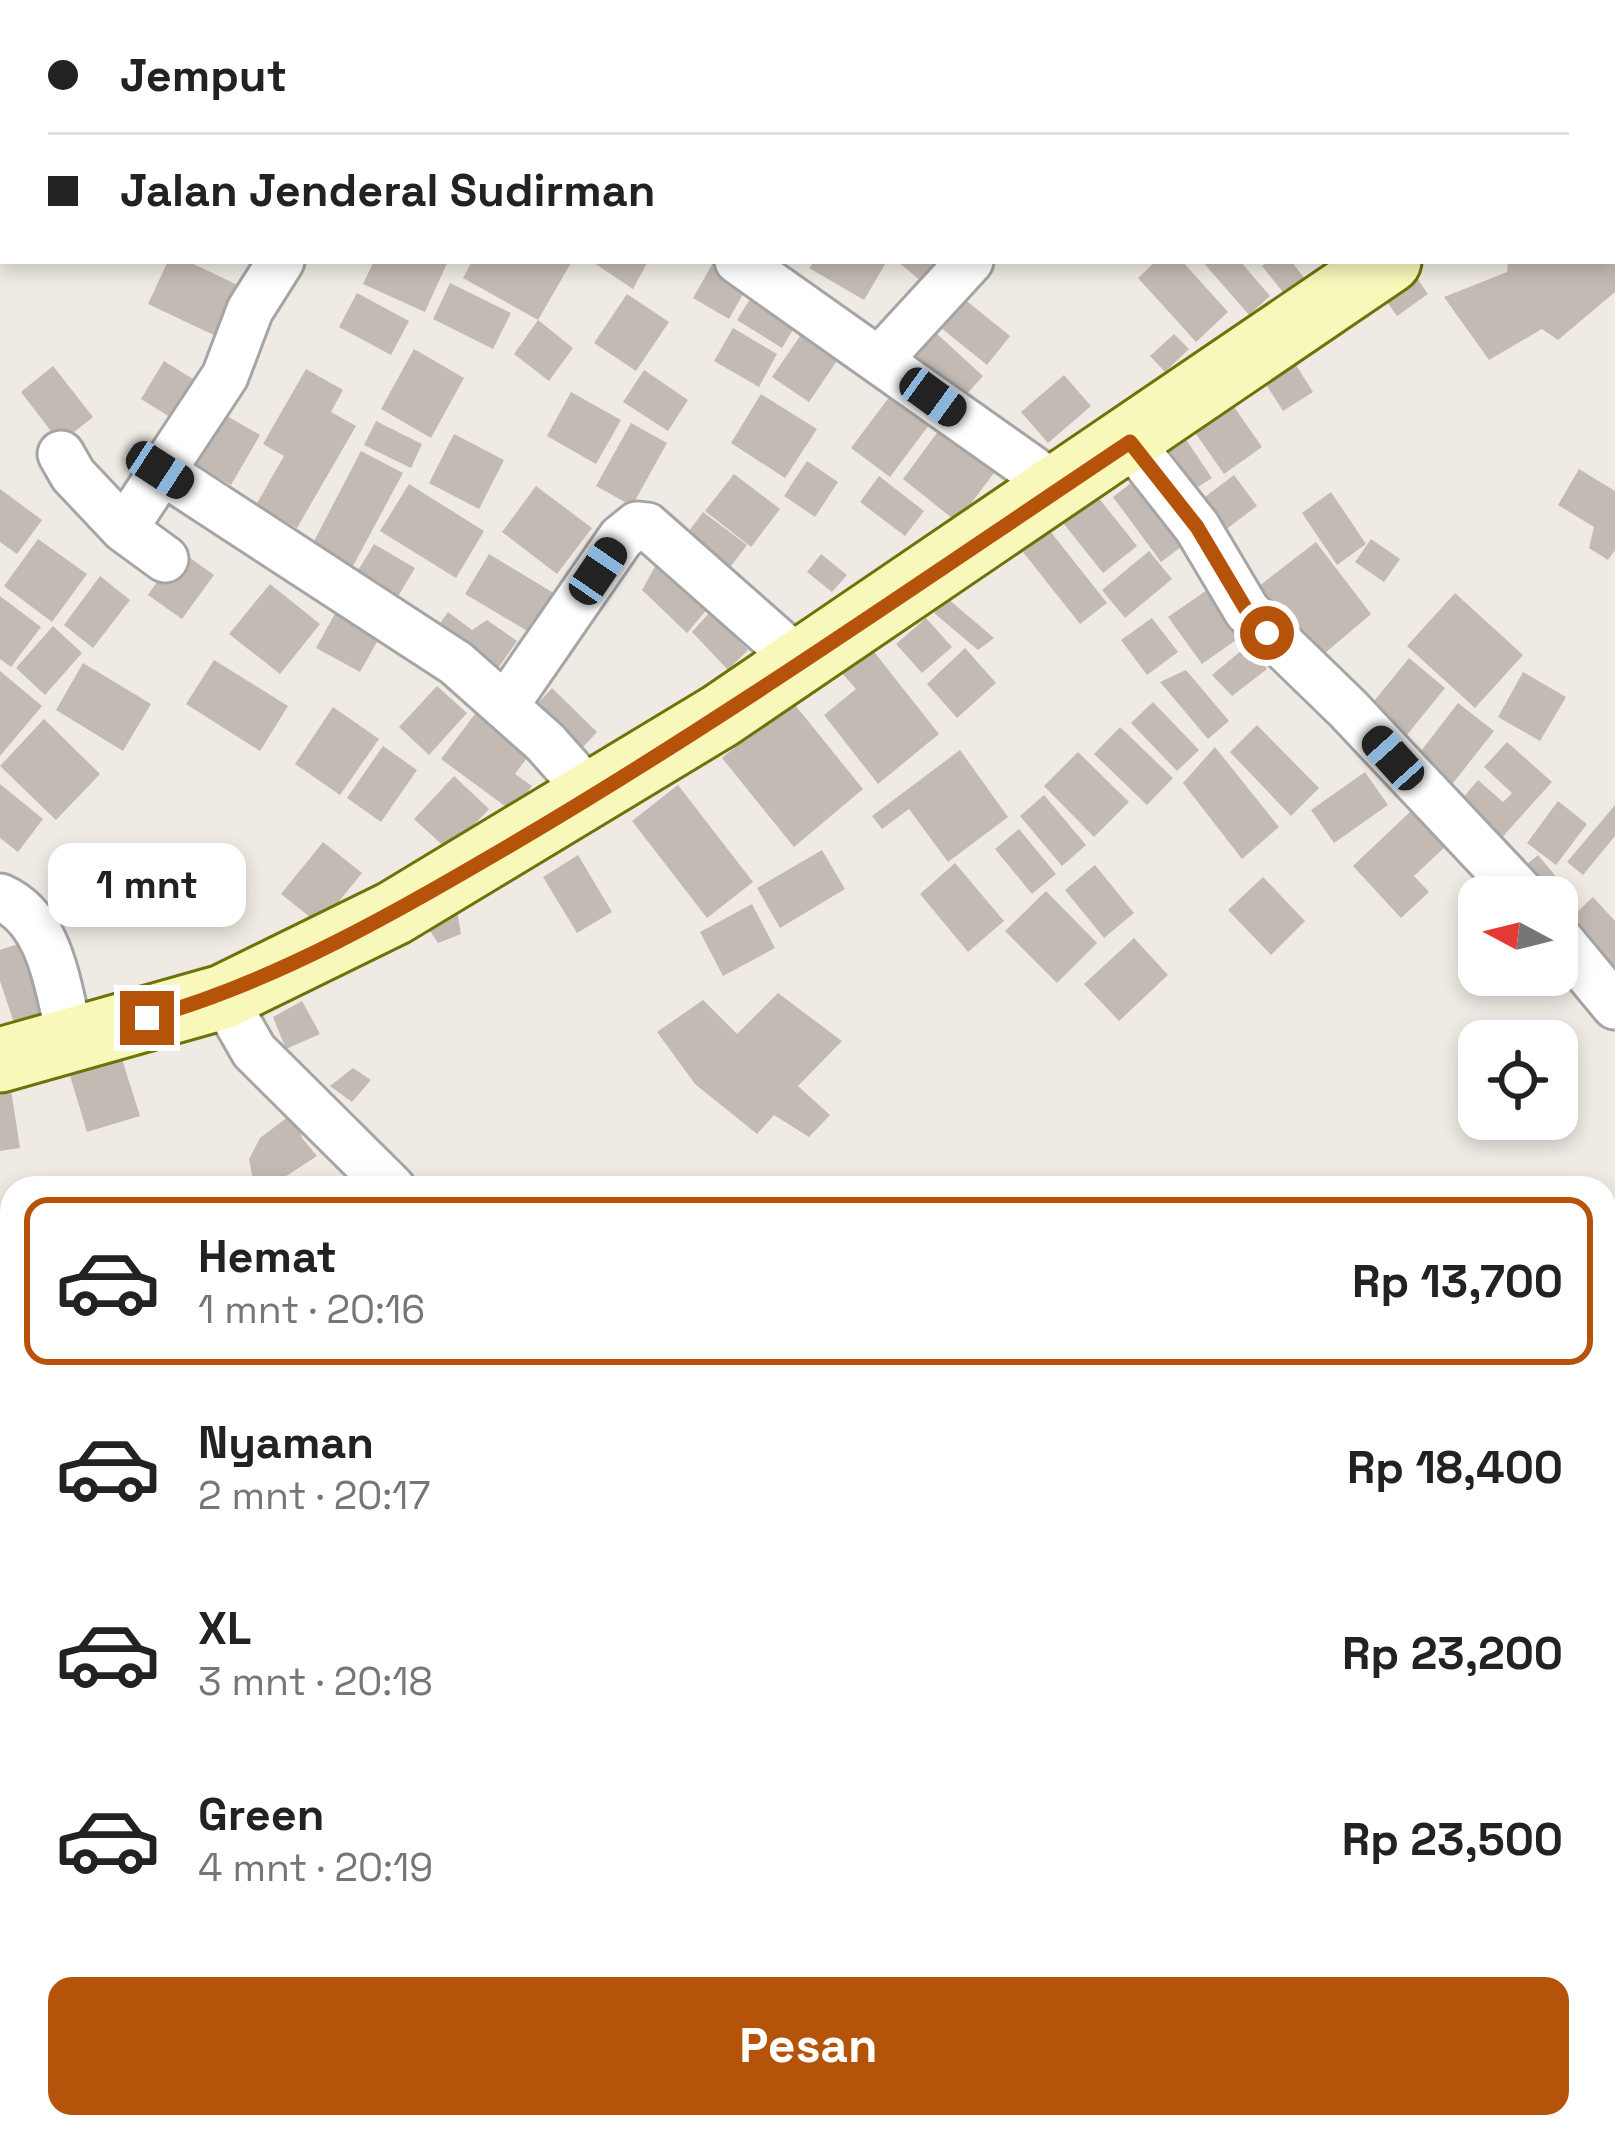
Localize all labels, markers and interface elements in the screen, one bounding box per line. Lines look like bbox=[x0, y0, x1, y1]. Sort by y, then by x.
text: Jemput bbox=[120, 47, 287, 104]
text: Jalan Jenderal Sudirman bbox=[120, 162, 656, 219]
car bbox=[893, 361, 973, 433]
car bbox=[120, 435, 200, 505]
car bbox=[563, 531, 633, 611]
route start bbox=[1240, 606, 1294, 660]
car bbox=[1356, 719, 1430, 797]
callout: 1 mnt bbox=[48, 844, 246, 928]
text: 1 mnt bbox=[96, 860, 198, 909]
north arrow bbox=[1458, 876, 1578, 996]
map controls bbox=[1458, 876, 1578, 1140]
route end bbox=[120, 991, 174, 1045]
button: locate bbox=[1458, 1020, 1578, 1140]
icon: car bbox=[54, 1227, 162, 1335]
text: Hemat bbox=[198, 1228, 337, 1285]
text: Rp 13,700 bbox=[1352, 1253, 1563, 1310]
text: 1 mnt · 20:16 bbox=[198, 1285, 425, 1334]
icon: car bbox=[54, 1413, 162, 1521]
text: Nyaman bbox=[198, 1414, 374, 1471]
text: Rp 18,400 bbox=[1347, 1439, 1563, 1496]
text: 2 mnt · 20:17 bbox=[198, 1471, 430, 1520]
icon: car bbox=[54, 1599, 162, 1707]
text: XL bbox=[198, 1600, 251, 1657]
text: Rp 23,200 bbox=[1342, 1625, 1563, 1682]
text: 3 mnt · 20:18 bbox=[198, 1657, 433, 1706]
icon: car bbox=[54, 1785, 162, 1893]
text: Green bbox=[198, 1786, 324, 1843]
text: Rp 23,500 bbox=[1342, 1811, 1563, 1868]
text: 4 mnt · 20:19 bbox=[198, 1843, 433, 1892]
button: Pesan bbox=[48, 1977, 1569, 2115]

